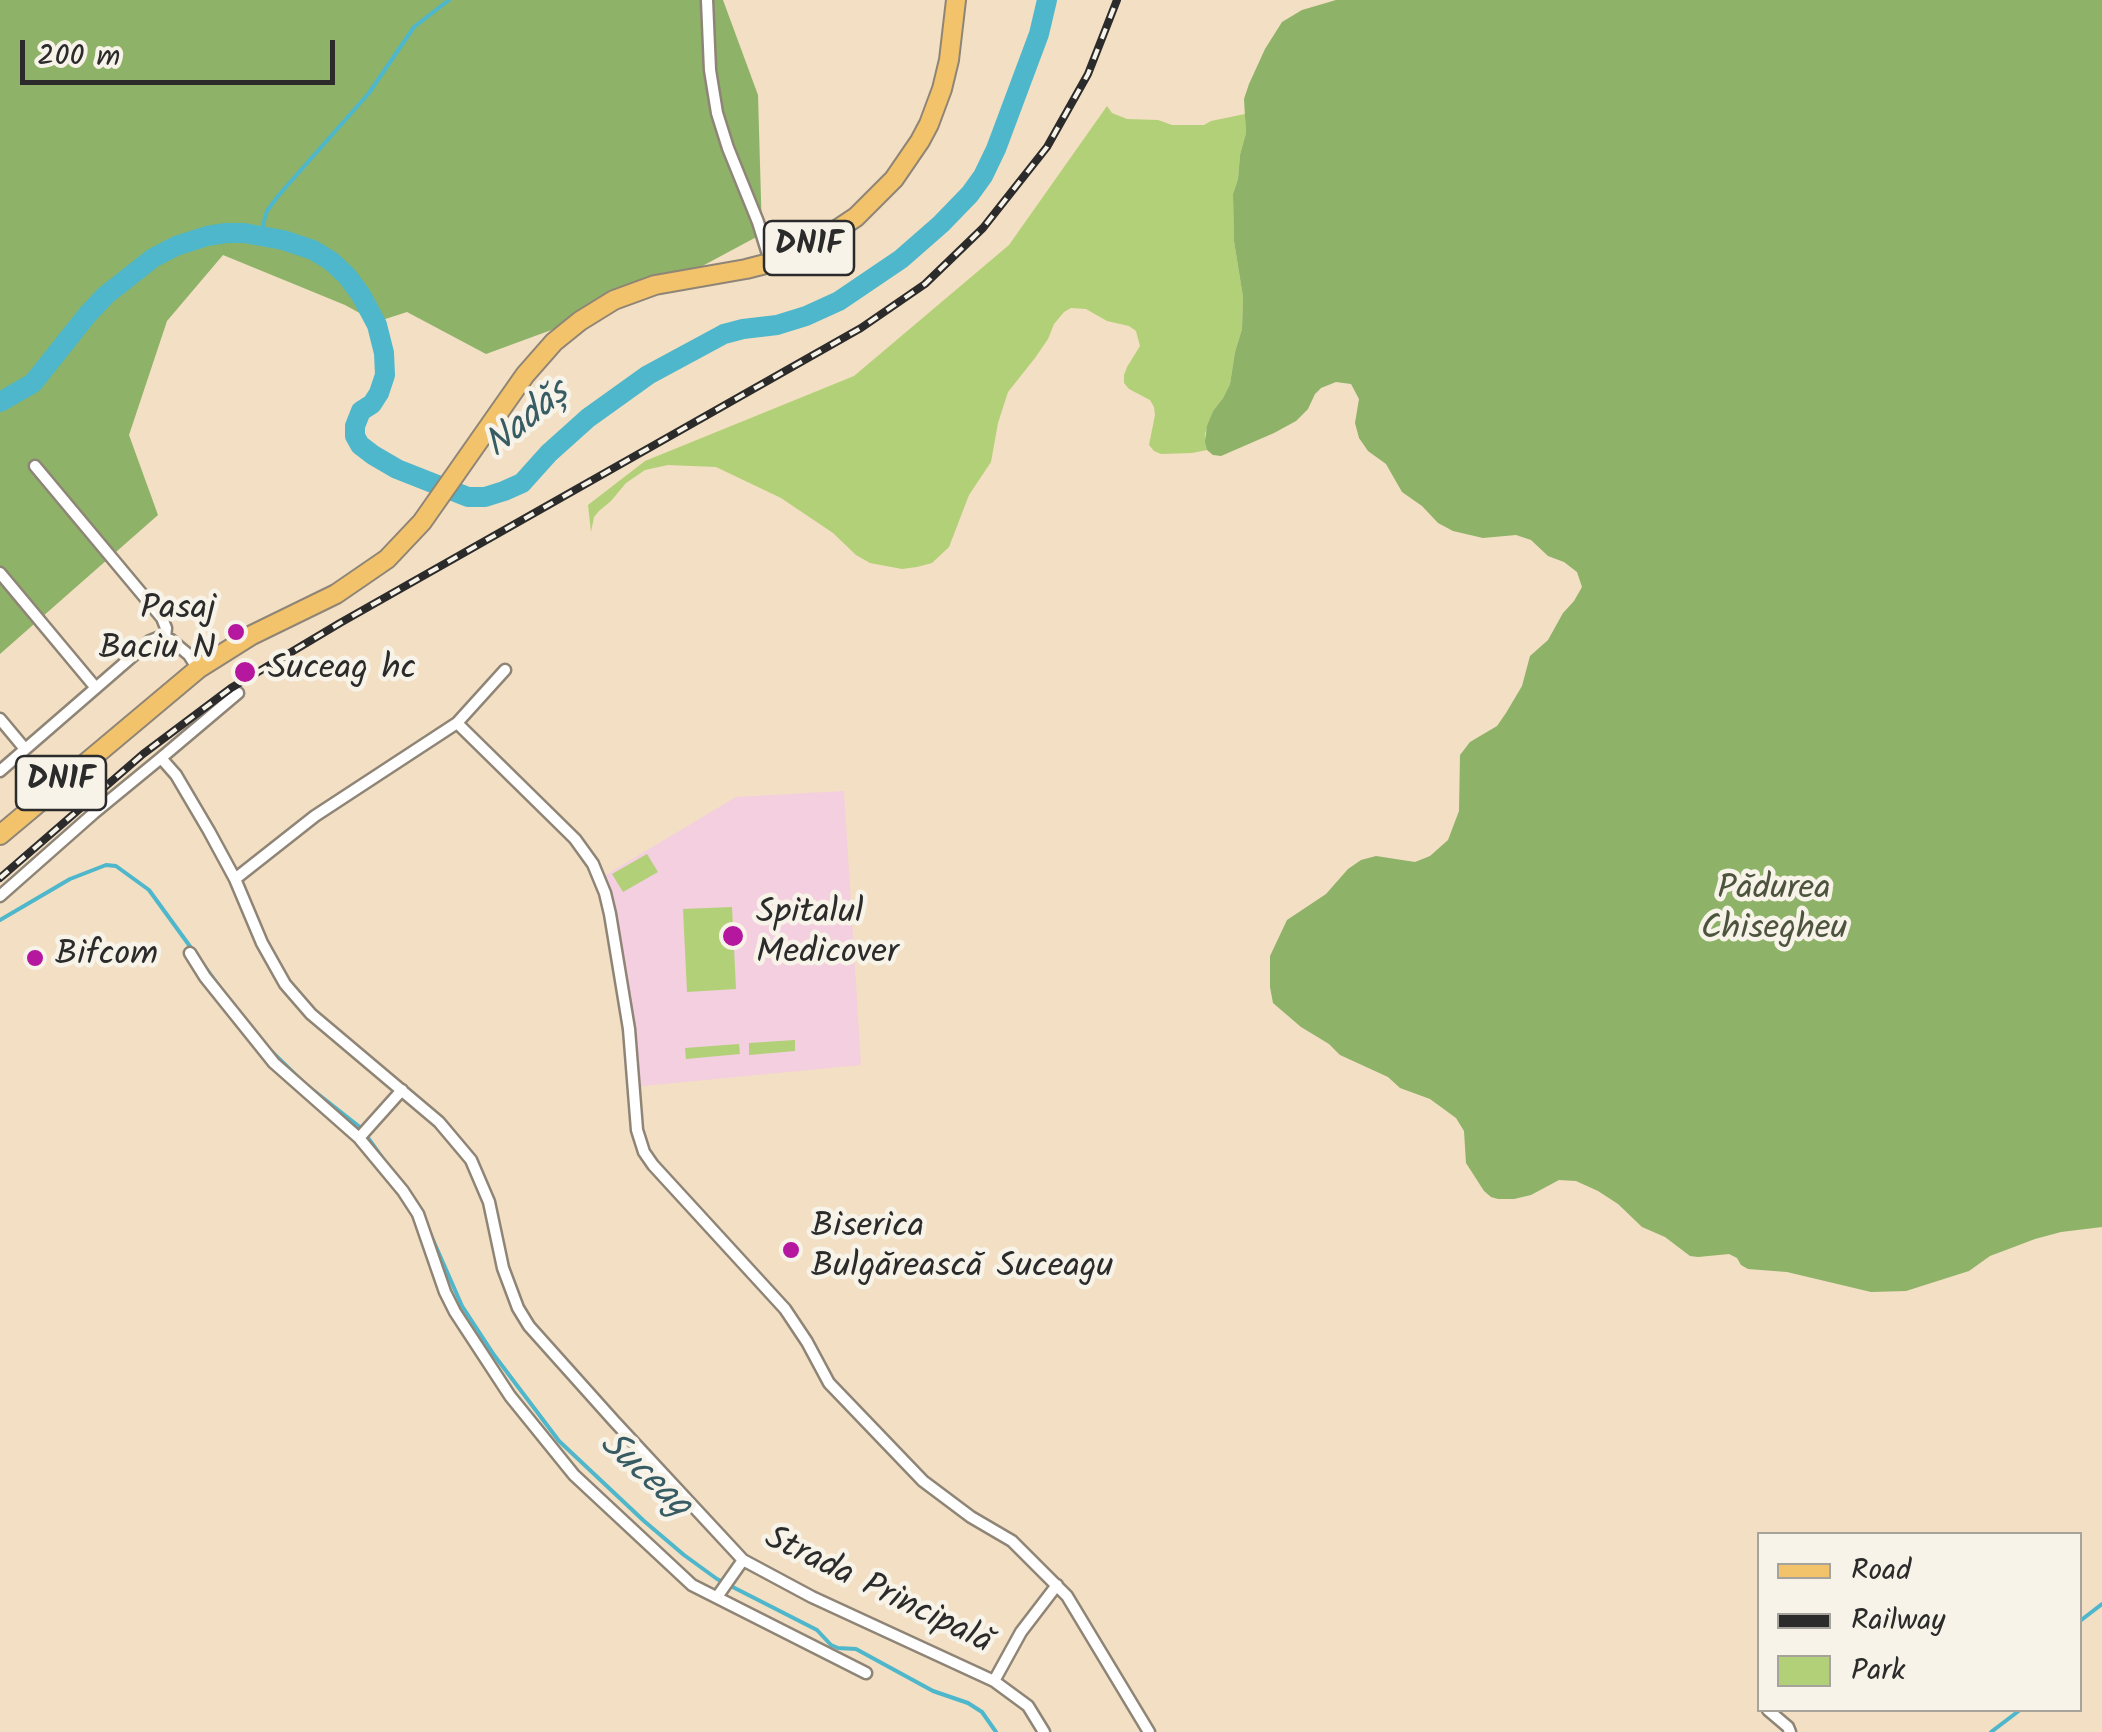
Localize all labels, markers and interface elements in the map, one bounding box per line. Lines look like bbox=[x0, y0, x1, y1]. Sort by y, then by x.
scale bar bbox=[25, 20, 340, 82]
text: 200 m bbox=[37, 33, 120, 81]
road number: DN1F bbox=[764, 221, 854, 275]
water label: Nadăș bbox=[477, 373, 581, 471]
place label: Pasaj Baciu N bbox=[99, 591, 216, 673]
marker: Pasaj Baciu N bbox=[225, 621, 247, 643]
place label: Suceag hc bbox=[268, 651, 416, 693]
marker: Suceag hc bbox=[232, 659, 258, 685]
road number: DN1F bbox=[16, 756, 106, 810]
park label: Pădurea Chisegheu bbox=[1701, 871, 1847, 953]
place label: Spitalul Medicover bbox=[756, 895, 899, 977]
marker: Spitalul Medicover bbox=[720, 923, 746, 949]
place label: Bifcom bbox=[55, 937, 158, 979]
marker: Bifcom bbox=[24, 947, 46, 969]
place label: Biserica Bulgărească Suceagu bbox=[811, 1209, 1113, 1291]
marker: Biserica Bulgărească Suceagu bbox=[780, 1239, 802, 1261]
water label: Suceag bbox=[587, 1424, 699, 1530]
street label: Strada Principală bbox=[756, 1520, 998, 1666]
legend bbox=[1757, 1532, 2082, 1712]
text: Road bbox=[1851, 1547, 1911, 1595]
text: Railway bbox=[1851, 1597, 1945, 1645]
text: Park bbox=[1851, 1647, 1905, 1695]

